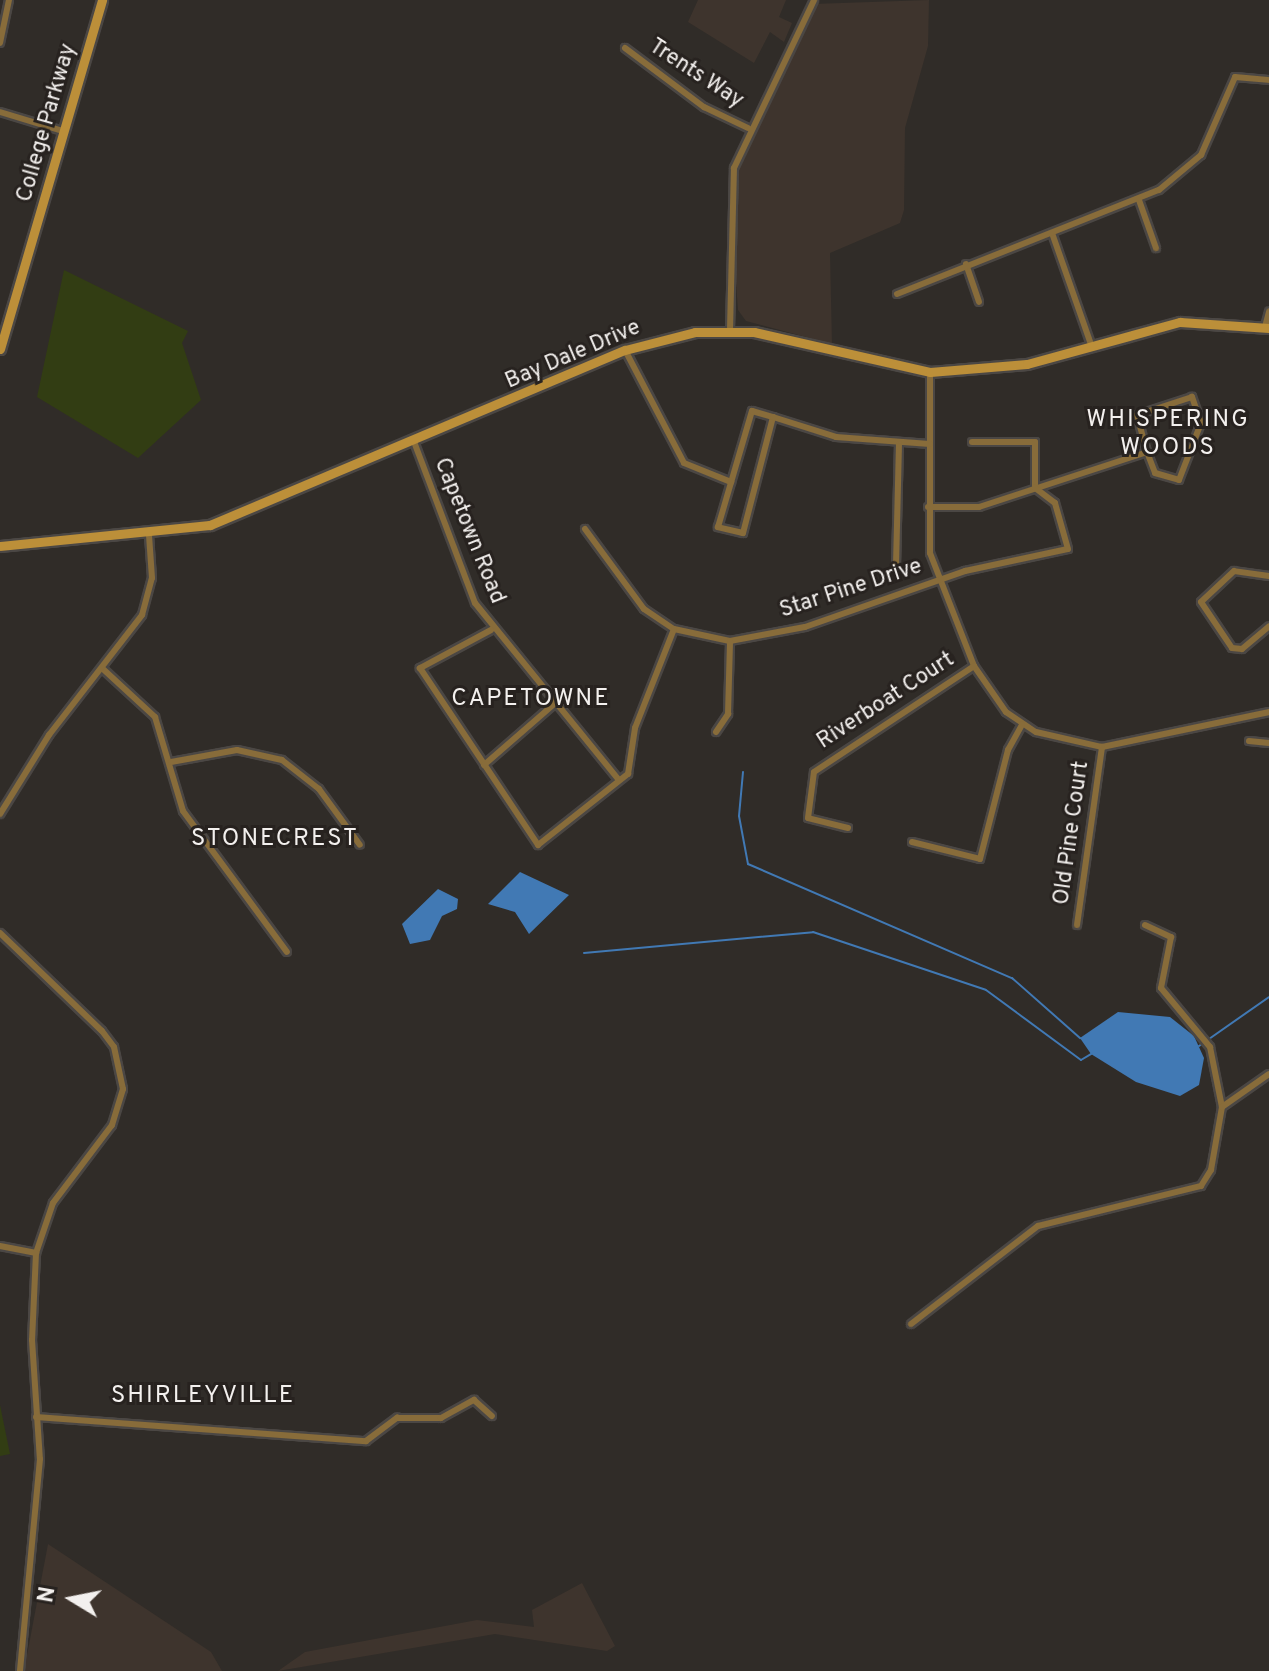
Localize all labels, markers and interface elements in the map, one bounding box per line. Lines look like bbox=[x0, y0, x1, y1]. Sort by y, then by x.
street label: Trents Way bbox=[644, 34, 748, 114]
street label: College Parkway bbox=[12, 41, 82, 205]
street label: Bay Dale Drive bbox=[502, 315, 644, 395]
district label: WHISPERING WOODS bbox=[1086, 407, 1250, 463]
street label: Capetown Road bbox=[428, 454, 510, 608]
street label: Star Pine Drive bbox=[777, 554, 925, 624]
street label: Riverboat Court bbox=[812, 647, 960, 755]
district label: CAPETOWNE bbox=[451, 686, 611, 714]
street label: Old Pine Court bbox=[1049, 759, 1095, 907]
district label: STONECREST bbox=[191, 826, 359, 854]
district label: SHIRLEYVILLE bbox=[111, 1383, 295, 1411]
north arrow bbox=[32, 1559, 112, 1639]
text: N bbox=[33, 1585, 63, 1605]

